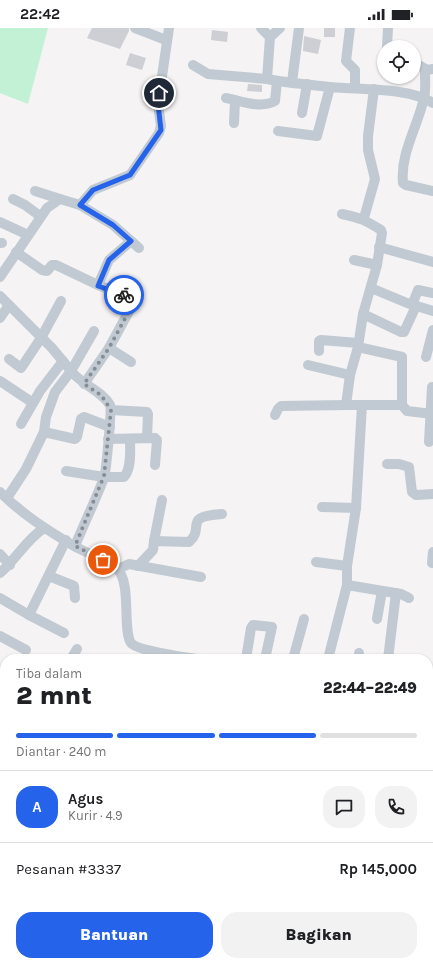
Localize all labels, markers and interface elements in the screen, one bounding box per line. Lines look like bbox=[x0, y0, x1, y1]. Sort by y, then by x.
text: 22:42 bbox=[20, 5, 60, 23]
map controls bbox=[377, 40, 421, 84]
button: locate bbox=[377, 40, 421, 84]
pin bbox=[142, 76, 176, 110]
icon: home bbox=[148, 82, 170, 104]
courier bbox=[104, 275, 144, 315]
icon: bike bbox=[113, 284, 135, 306]
pin bbox=[86, 543, 120, 577]
icon: bag bbox=[92, 549, 114, 571]
text: Tiba dalam bbox=[16, 666, 82, 681]
text: 22:44–22:49 bbox=[323, 679, 417, 697]
text: 2 mnt bbox=[16, 680, 92, 711]
text: Diantar · 240 m bbox=[16, 744, 106, 759]
button: chat bbox=[323, 786, 365, 828]
button: phone bbox=[375, 786, 417, 828]
text: Agus bbox=[68, 790, 103, 808]
text: A bbox=[32, 798, 42, 816]
text: Kurir · 4.9 bbox=[68, 808, 123, 823]
text: Pesanan #3337 bbox=[16, 860, 121, 878]
text: Rp 145,000 bbox=[339, 860, 417, 878]
button: Bantuan bbox=[16, 912, 213, 958]
button: Bagikan bbox=[221, 912, 417, 958]

